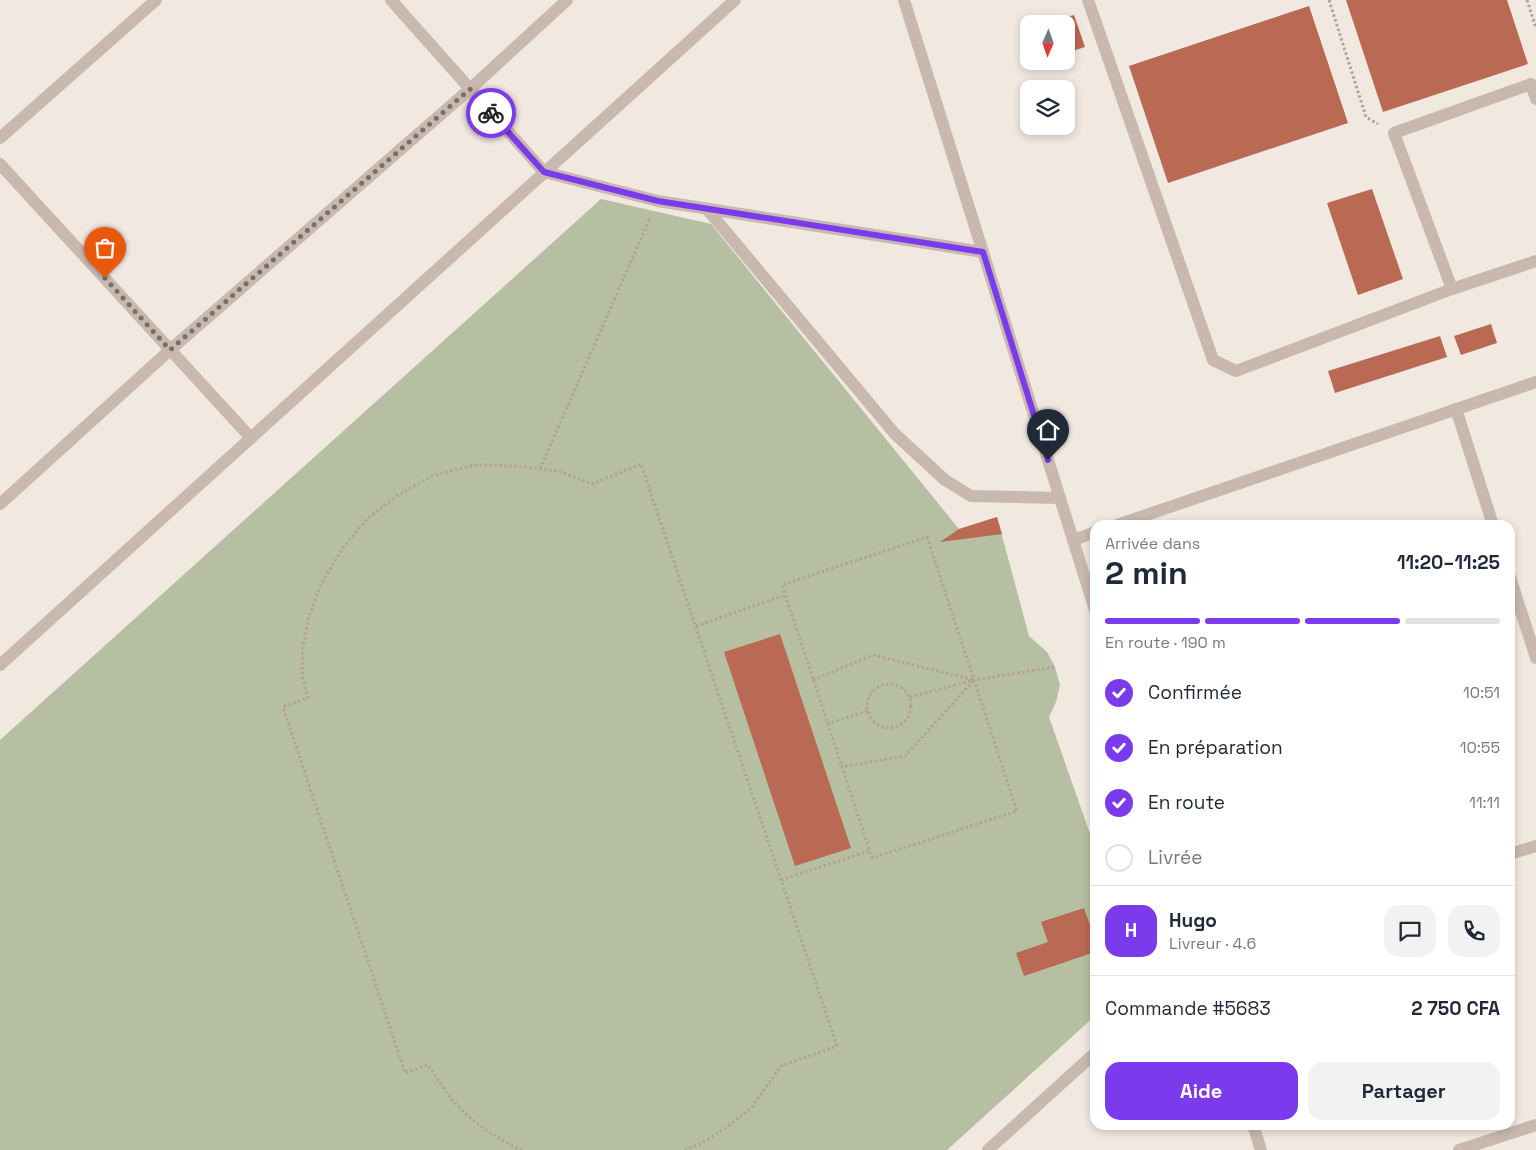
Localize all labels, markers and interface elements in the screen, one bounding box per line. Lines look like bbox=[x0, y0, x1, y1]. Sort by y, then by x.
north arrow bbox=[1020, 15, 1075, 70]
map controls bbox=[1020, 15, 1075, 135]
button: layers bbox=[1020, 80, 1075, 135]
courier bbox=[466, 88, 516, 138]
icon: bike bbox=[477, 99, 505, 127]
pin bbox=[84, 227, 126, 278]
icon: bag bbox=[91, 234, 119, 262]
pin bbox=[1027, 409, 1069, 460]
icon: home bbox=[1034, 416, 1062, 444]
text: Arrivée dans bbox=[1105, 533, 1200, 554]
text: 11:20–11:25 bbox=[1397, 550, 1500, 575]
text: 2 min bbox=[1105, 553, 1188, 593]
text: En route · 190 m bbox=[1105, 632, 1226, 653]
icon: check bbox=[1105, 679, 1133, 707]
text: Confirmée bbox=[1148, 680, 1242, 705]
text: 10:51 bbox=[1463, 682, 1500, 703]
icon: check bbox=[1105, 734, 1133, 762]
text: En préparation bbox=[1148, 735, 1283, 760]
text: 10:55 bbox=[1460, 737, 1500, 758]
icon: check bbox=[1105, 789, 1133, 817]
text: En route bbox=[1148, 790, 1225, 815]
text: 11:11 bbox=[1469, 792, 1500, 813]
text: Livrée bbox=[1148, 845, 1203, 870]
button: chat bbox=[1384, 905, 1436, 957]
button: phone bbox=[1448, 905, 1500, 957]
text: Hugo bbox=[1169, 908, 1217, 933]
text: H bbox=[1125, 918, 1137, 943]
text: Livreur · 4.6 bbox=[1169, 933, 1256, 954]
text: Commande #5683 bbox=[1105, 996, 1271, 1021]
text: 2 750 CFA bbox=[1411, 996, 1500, 1021]
button: Aide bbox=[1105, 1062, 1298, 1120]
button: Partager bbox=[1308, 1062, 1500, 1120]

